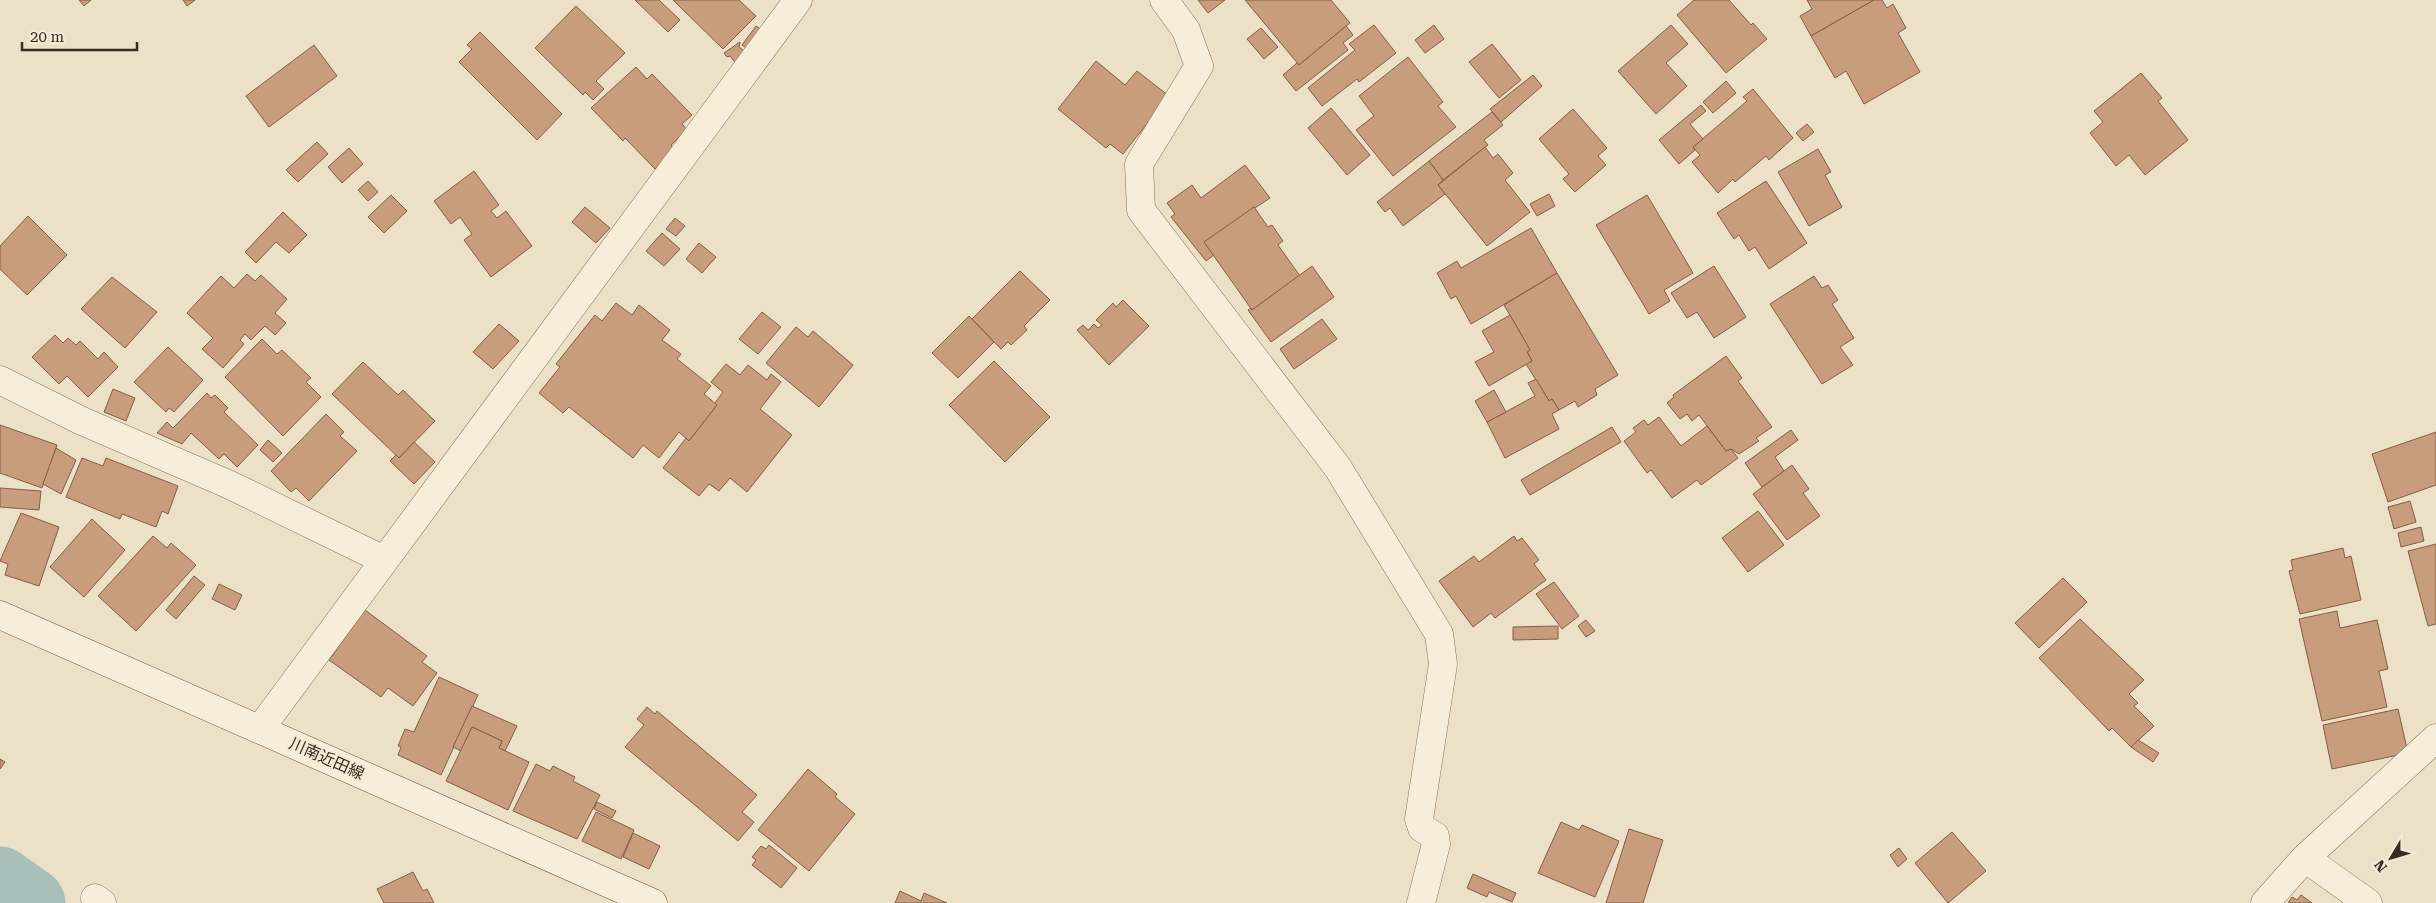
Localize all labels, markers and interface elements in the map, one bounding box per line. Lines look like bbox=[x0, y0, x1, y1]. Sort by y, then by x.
scale bar bbox=[22, 20, 138, 52]
text: 20 m bbox=[30, 28, 65, 46]
street label: 川南近田線 bbox=[286, 734, 367, 783]
north arrow bbox=[2366, 833, 2416, 883]
text: N bbox=[2371, 857, 2390, 875]

